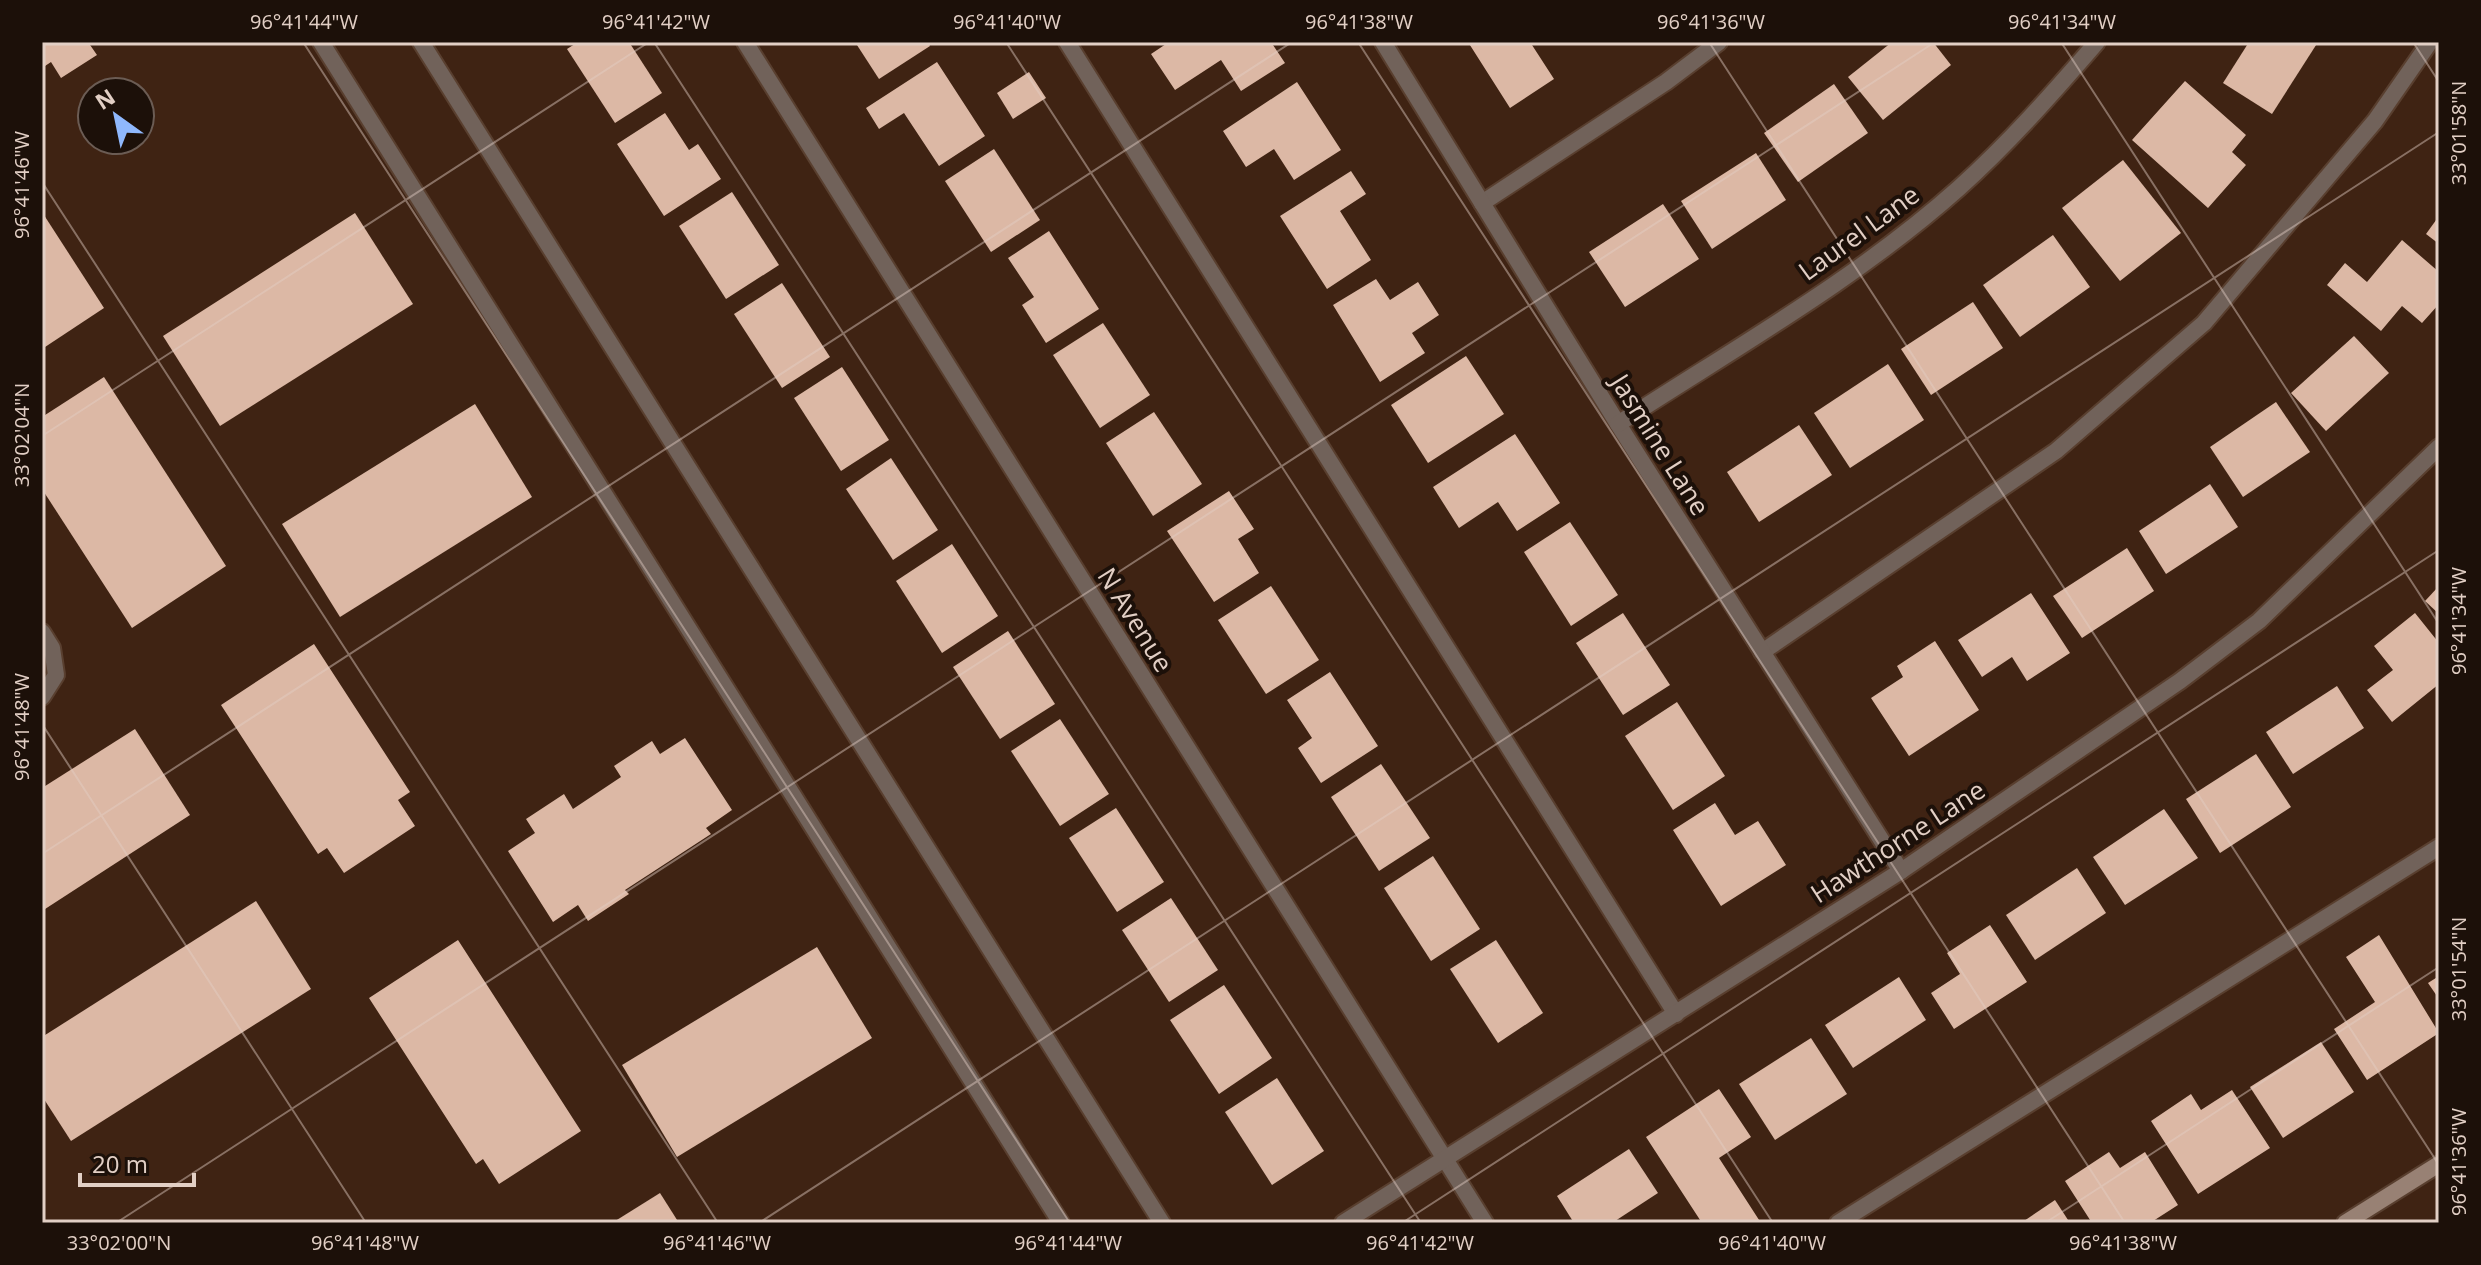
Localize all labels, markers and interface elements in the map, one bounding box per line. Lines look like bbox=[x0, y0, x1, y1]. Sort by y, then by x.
text: 96°41'44"W bbox=[250, 8, 359, 35]
text: 96°41'42"W bbox=[602, 8, 711, 35]
text: 96°41'40"W bbox=[953, 8, 1062, 35]
text: 96°41'38"W bbox=[1305, 8, 1414, 35]
text: 96°41'36"W bbox=[1657, 8, 1766, 35]
text: 96°41'34"W bbox=[2008, 8, 2117, 35]
north arrow bbox=[76, 76, 156, 156]
text: N bbox=[89, 81, 120, 116]
text: 33°01'58"N bbox=[2445, 81, 2472, 185]
text: 96°41'46"W bbox=[8, 130, 35, 239]
street label: Laurel Lane bbox=[1791, 176, 1926, 288]
street label: Jasmine Lane bbox=[1602, 364, 1719, 522]
text: 33°02'04"N bbox=[8, 383, 35, 487]
street label: N Avenue bbox=[1090, 560, 1182, 679]
text: 96°41'34"W bbox=[2445, 566, 2472, 675]
text: 96°41'48"W bbox=[8, 672, 35, 781]
street label: Hawthorne Lane bbox=[1803, 771, 1992, 911]
text: 33°01'54"N bbox=[2445, 917, 2472, 1021]
text: 96°41'36"W bbox=[2445, 1107, 2472, 1216]
scale bar bbox=[80, 1137, 194, 1187]
text: 20 m bbox=[92, 1147, 148, 1180]
text: 33°02'00"N bbox=[67, 1229, 171, 1256]
text: 96°41'48"W bbox=[311, 1229, 420, 1256]
text: 96°41'46"W bbox=[663, 1229, 772, 1256]
text: 96°41'44"W bbox=[1014, 1229, 1123, 1256]
text: 96°41'42"W bbox=[1366, 1229, 1475, 1256]
text: 96°41'40"W bbox=[1718, 1229, 1827, 1256]
text: 96°41'38"W bbox=[2069, 1229, 2178, 1256]

